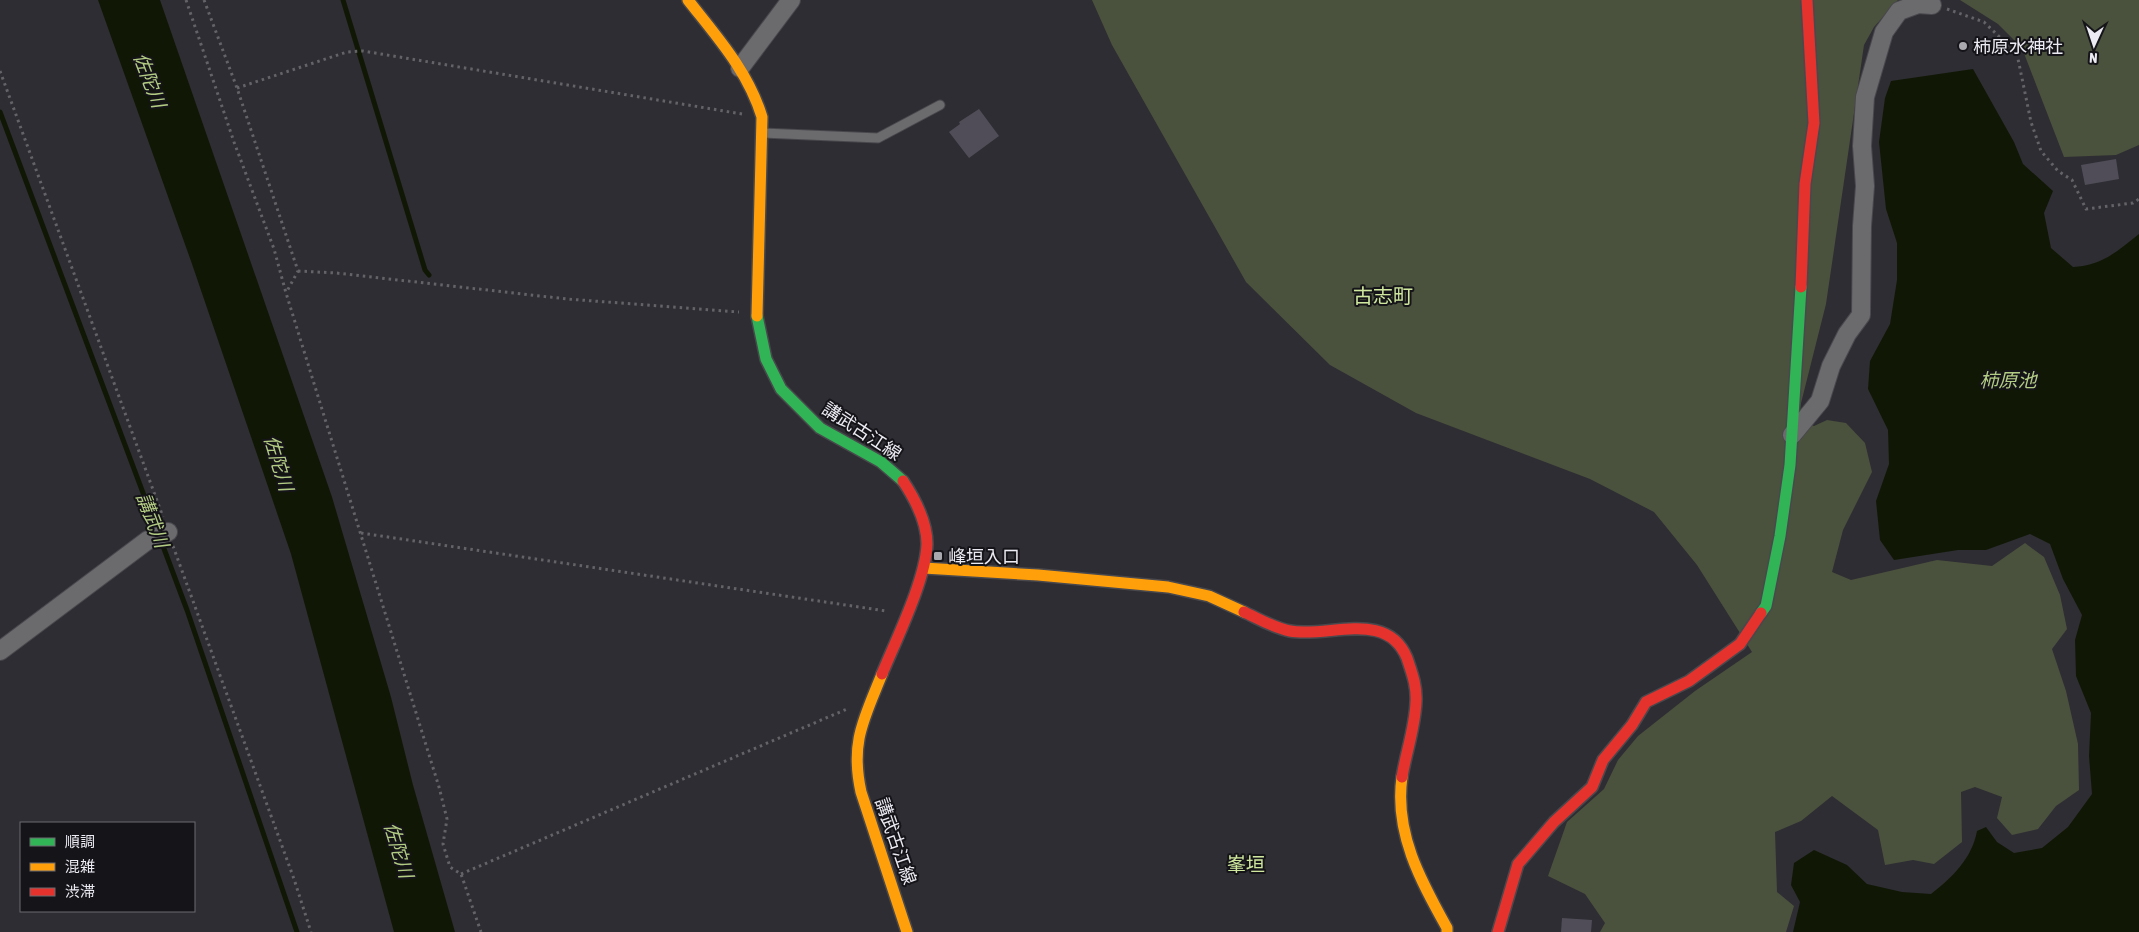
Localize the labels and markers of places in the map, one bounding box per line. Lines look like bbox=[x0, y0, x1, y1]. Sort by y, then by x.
place label: 柿原水神社 bbox=[1973, 36, 2063, 57]
marker: 柿原水神社 bbox=[1957, 40, 1969, 52]
place label: 峰垣入口 bbox=[948, 546, 1020, 567]
marker: 峰垣入口 bbox=[932, 550, 944, 562]

